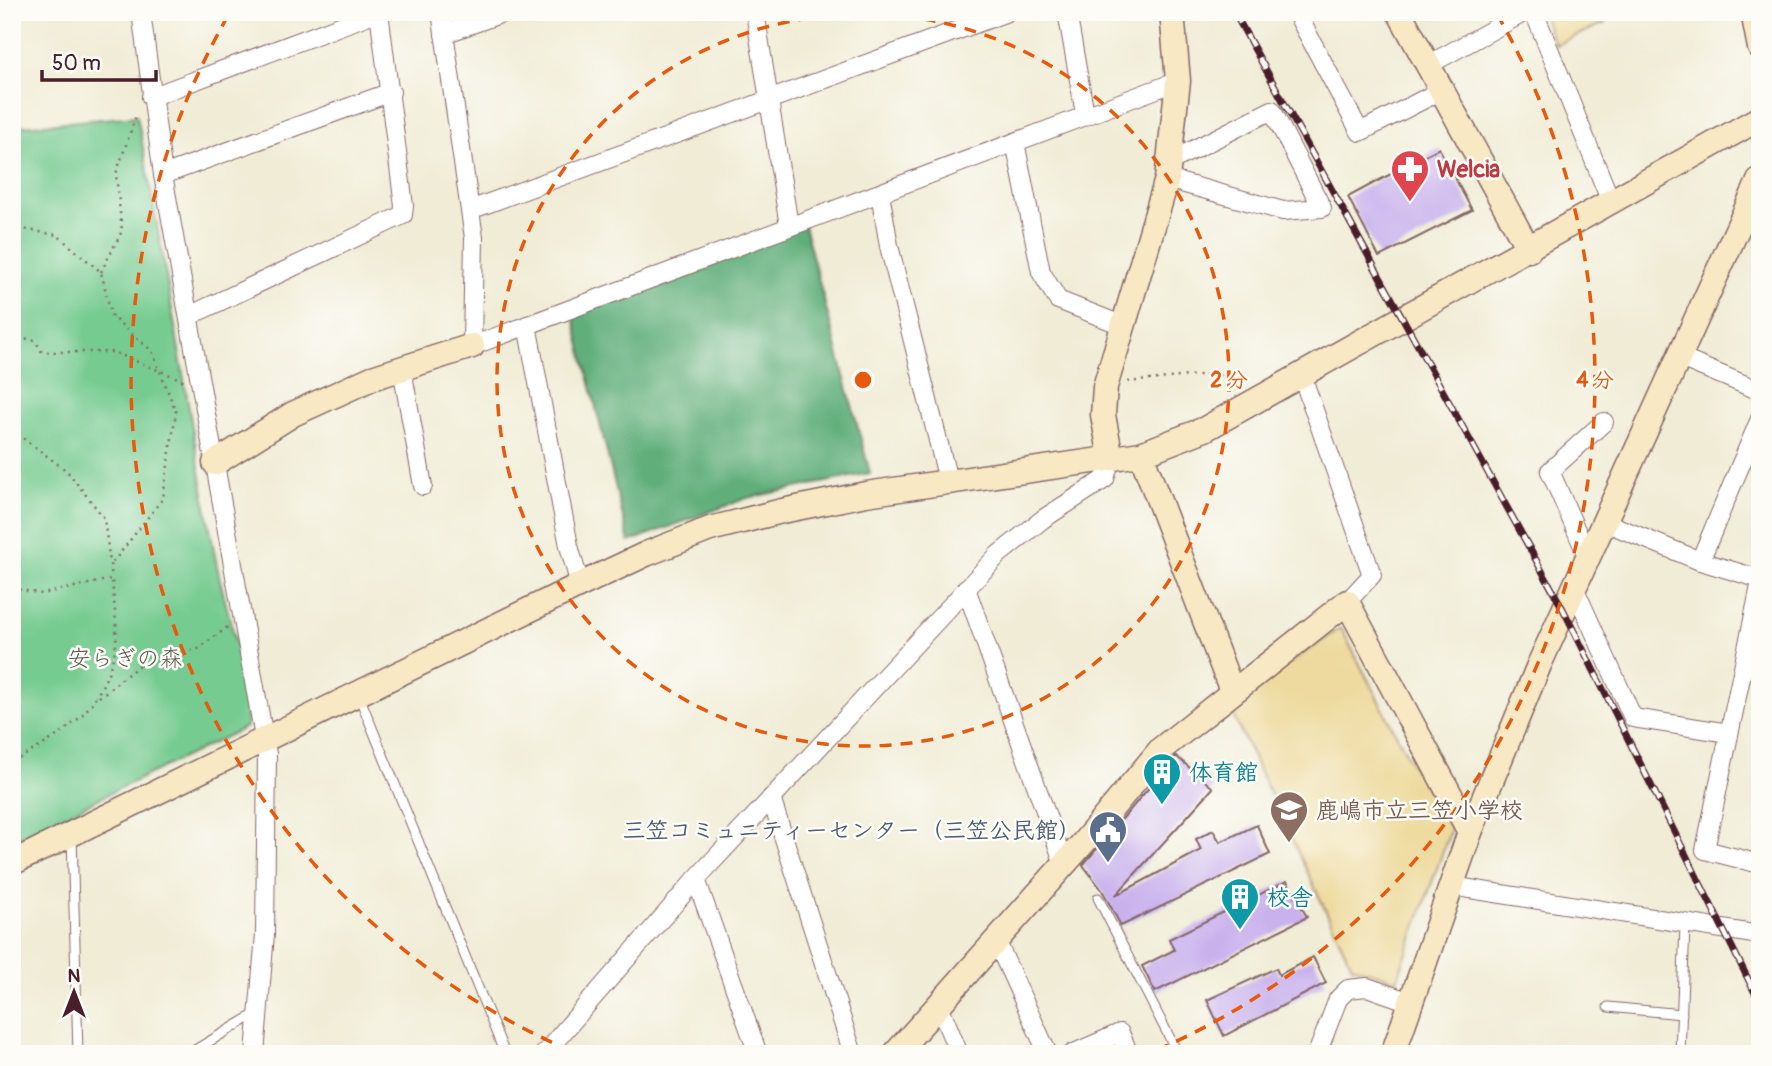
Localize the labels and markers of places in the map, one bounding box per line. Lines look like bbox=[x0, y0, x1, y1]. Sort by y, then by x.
pharmacy icon: Welcia bbox=[1389, 148, 1431, 203]
place label: Welcia bbox=[1437, 155, 1500, 184]
centre of rings bbox=[851, 368, 875, 392]
building icon: 体育館 bbox=[1141, 751, 1183, 806]
place label: 体育館 bbox=[1189, 758, 1258, 787]
school or university icon: 鹿嶋市立三笠小学校 bbox=[1268, 789, 1310, 844]
place label: 鹿嶋市立三笠小学校 bbox=[1316, 796, 1523, 825]
public building icon: 三笠コミュニティーセンター（三笠公民館） bbox=[1087, 809, 1129, 864]
place label: 三笠コミュニティーセンター（三笠公民館） bbox=[622, 816, 1081, 845]
building icon: 校舎 bbox=[1219, 876, 1261, 931]
place label: 校舎 bbox=[1267, 883, 1313, 912]

